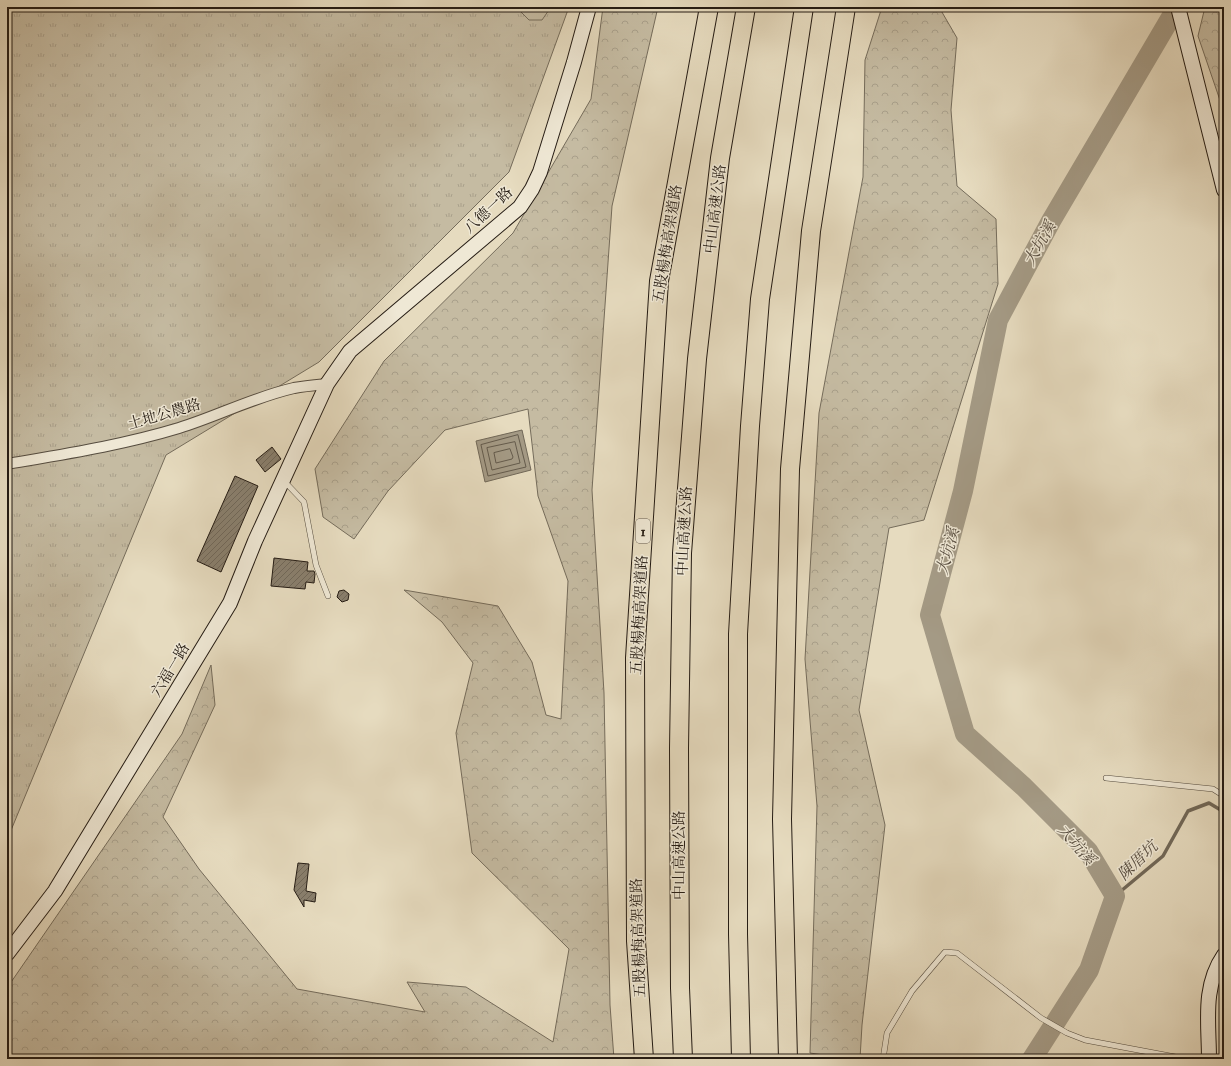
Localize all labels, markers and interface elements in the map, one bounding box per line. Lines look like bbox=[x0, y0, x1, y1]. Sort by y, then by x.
street label: 中山高速公路 bbox=[701, 163, 730, 255]
street label: 八德一路 bbox=[460, 183, 517, 238]
street label: 五股楊梅高架道路 bbox=[649, 183, 686, 305]
water label: 大坑溪 bbox=[1019, 216, 1061, 269]
street label: 土地公農路 bbox=[125, 395, 203, 434]
street label: 中山高速公路 bbox=[673, 486, 696, 576]
road number: 1 bbox=[636, 519, 650, 543]
water label: 大坑溪 bbox=[932, 524, 964, 577]
street label: 五股楊梅高架道路 bbox=[627, 555, 652, 675]
street label: 六福一路 bbox=[147, 640, 194, 701]
street label: 中山高速公路 bbox=[670, 810, 689, 900]
water label: 大坑溪 bbox=[1053, 820, 1101, 871]
water label: 陳厝坑 bbox=[1113, 835, 1163, 885]
street label: 五股楊梅高架道路 bbox=[627, 878, 650, 998]

